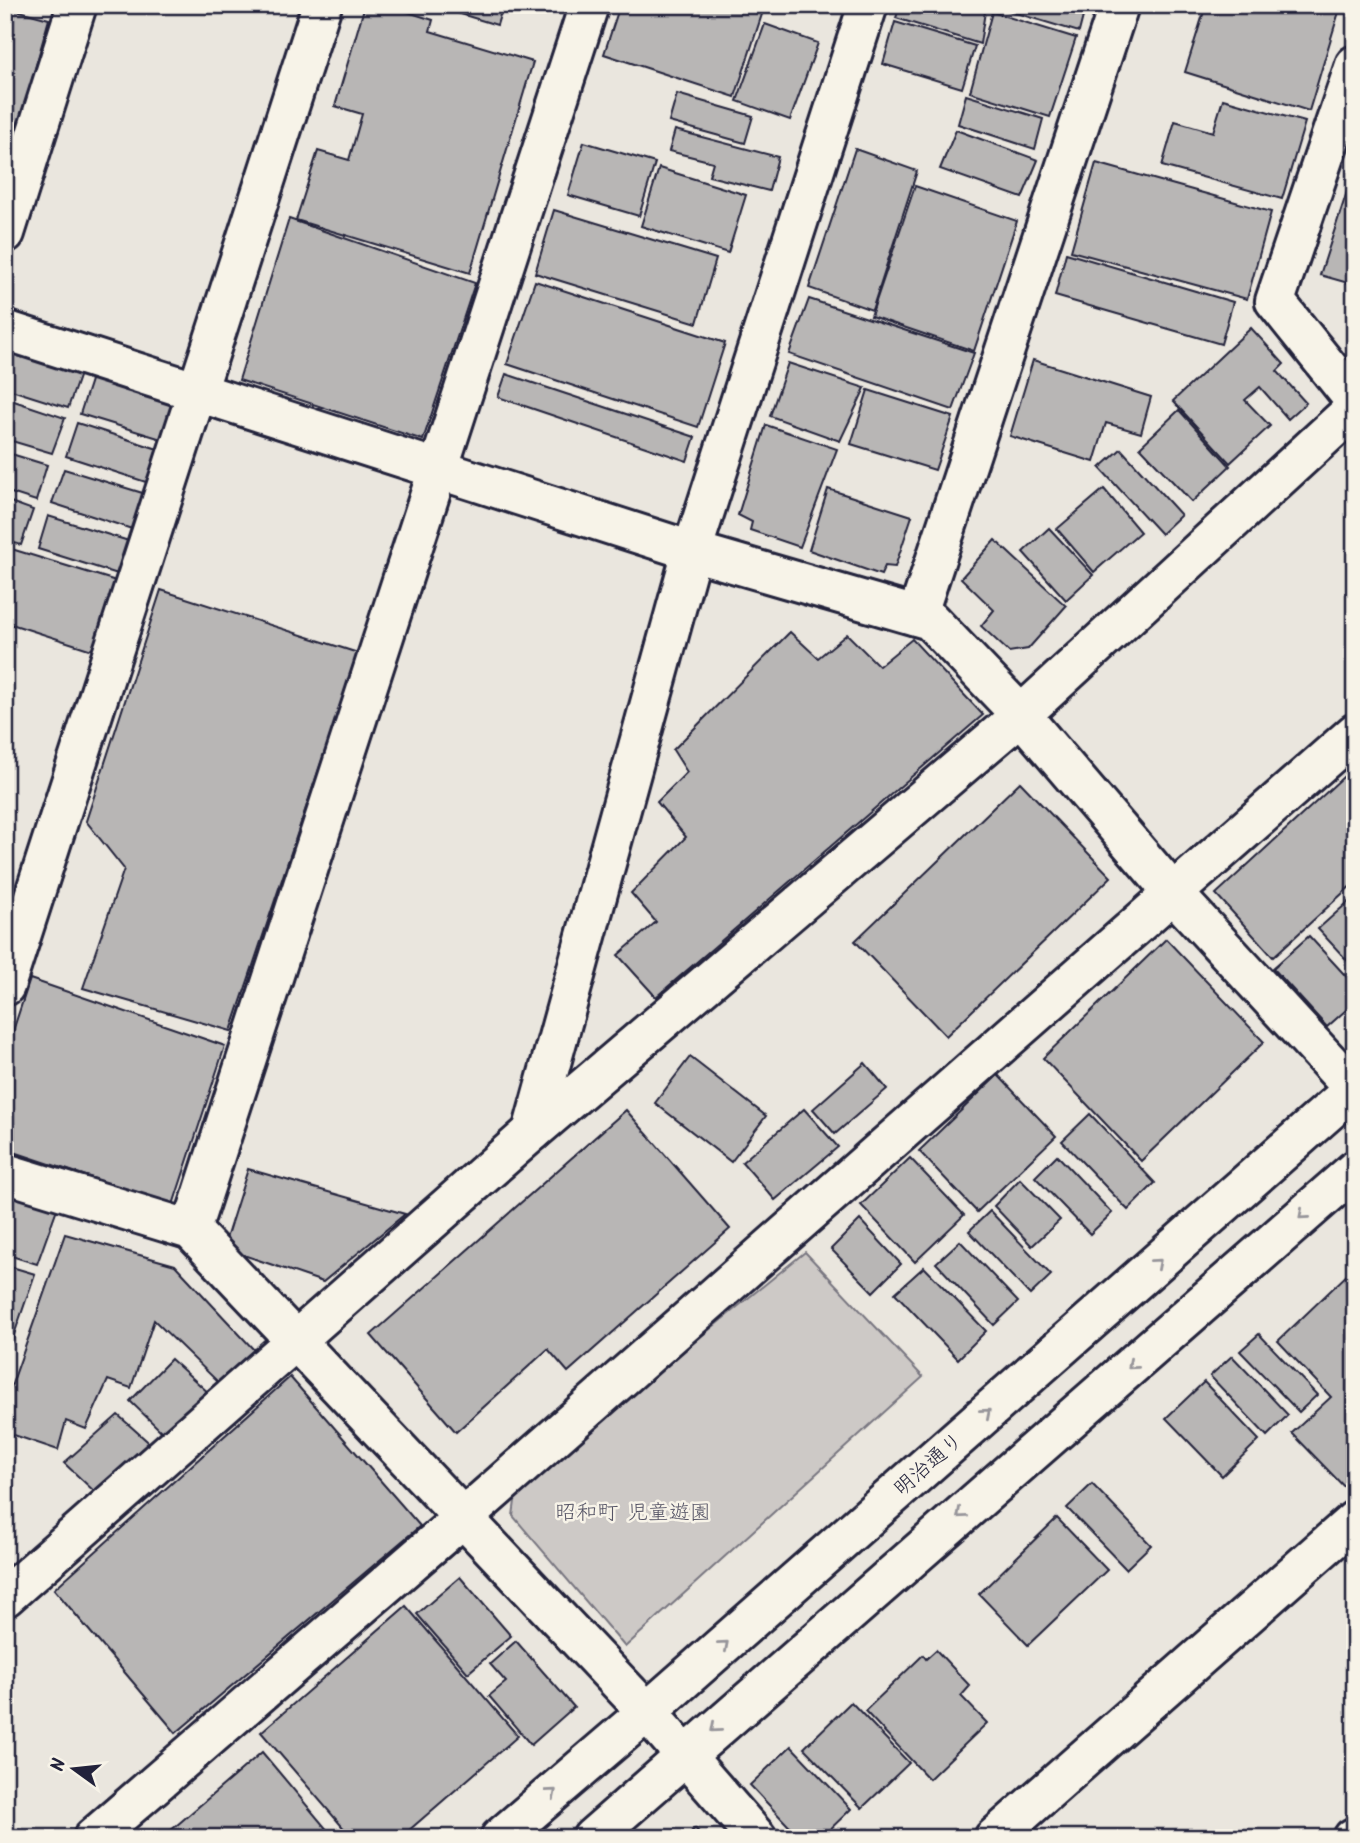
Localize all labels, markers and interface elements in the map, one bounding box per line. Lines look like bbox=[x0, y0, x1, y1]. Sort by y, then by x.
one-way arrow bbox=[1299, 1207, 1312, 1219]
one-way arrow bbox=[1149, 1259, 1162, 1271]
one-way arrow bbox=[1127, 1357, 1140, 1369]
one-way arrow bbox=[978, 1409, 991, 1421]
street label: 明治通り bbox=[886, 1425, 972, 1505]
park label: 昭和町 児童遊園 bbox=[555, 1497, 711, 1530]
one-way arrow bbox=[956, 1506, 969, 1518]
one-way arrow bbox=[715, 1640, 728, 1653]
one-way arrow bbox=[711, 1720, 724, 1732]
north arrow bbox=[38, 1734, 108, 1804]
text: N bbox=[43, 1755, 76, 1775]
one-way arrow bbox=[544, 1789, 556, 1802]

